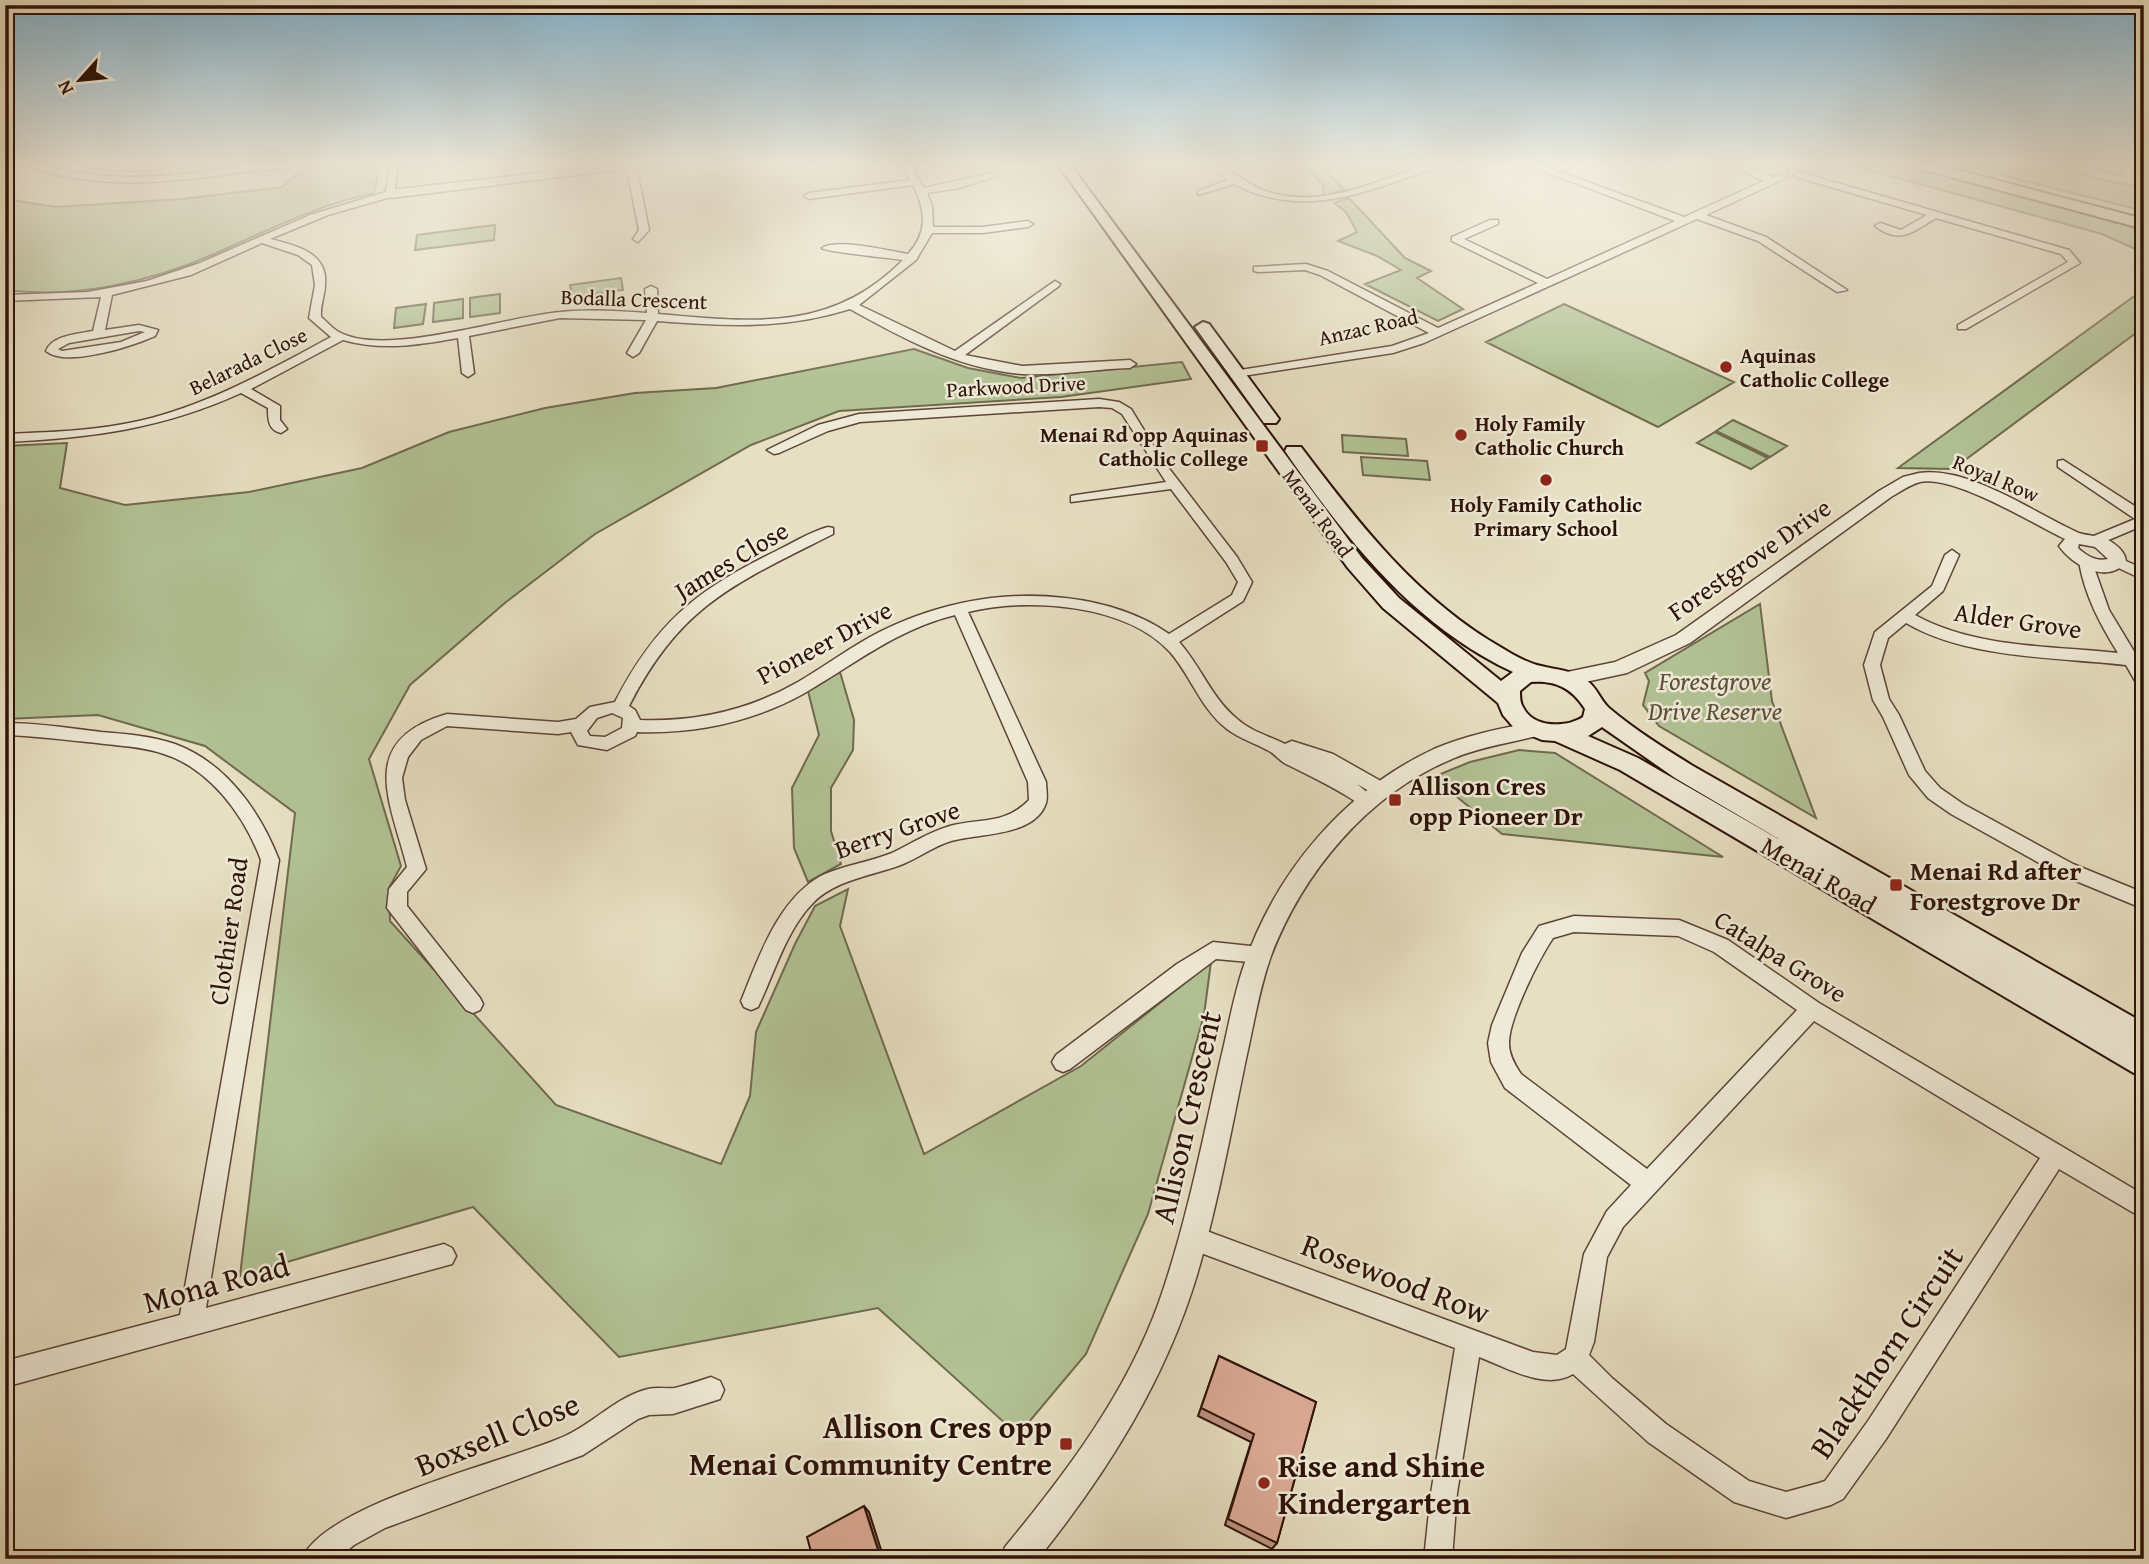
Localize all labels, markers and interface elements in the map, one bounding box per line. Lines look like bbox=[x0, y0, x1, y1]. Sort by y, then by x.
north arrow bbox=[46, 46, 116, 116]
text: N bbox=[49, 75, 80, 100]
street label: Bodalla Crescent bbox=[560, 281, 708, 317]
street label: Anzac Road bbox=[1315, 300, 1422, 354]
street label: Belarada Close bbox=[184, 319, 312, 403]
place label: Aquinas Catholic College bbox=[1740, 340, 1889, 395]
marker: Aquinas Catholic College bbox=[1718, 359, 1734, 375]
street label: Parkwood Drive bbox=[946, 367, 1087, 405]
place label: Holy Family Catholic Church bbox=[1475, 408, 1625, 463]
place label: Menai Rd opp Aquinas Catholic College bbox=[1040, 419, 1248, 474]
marker: Holy Family Catholic Church bbox=[1453, 427, 1469, 443]
marker: Menai Rd opp Aquinas Catholic College bbox=[1254, 438, 1270, 454]
street label: Royal Row bbox=[1948, 446, 2044, 510]
street label: Menai Road bbox=[1275, 462, 1361, 565]
marker: Holy Family Catholic Primary School bbox=[1538, 472, 1554, 488]
street label: Forestgrove Drive bbox=[1659, 488, 1839, 630]
place label: Holy Family Catholic Primary School bbox=[1450, 489, 1642, 544]
street label: James Close bbox=[664, 511, 796, 611]
street label: Pioneer Drive bbox=[749, 590, 899, 694]
street label: Alder Grove bbox=[1952, 592, 2084, 648]
park label: Forestgrove Drive Reserve bbox=[1647, 661, 1782, 730]
place label: Allison Cres opp Pioneer Dr bbox=[1409, 766, 1583, 835]
street label: Berry Grove bbox=[829, 789, 965, 869]
marker: Allison Cres opp Pioneer Dr bbox=[1387, 792, 1403, 808]
street label: Menai Road bbox=[1754, 826, 1884, 924]
place label: Menai Rd after Forestgrove Dr bbox=[1910, 851, 2081, 920]
street label: Clothier Road bbox=[198, 854, 258, 1007]
marker: Menai Rd after Forestgrove Dr bbox=[1888, 877, 1904, 893]
street label: Catalpa Grove bbox=[1707, 900, 1855, 1012]
street label: Allison Crescent bbox=[1139, 1006, 1233, 1228]
street label: Rosewood Row bbox=[1295, 1220, 1497, 1336]
street label: Blackthorn Circuit bbox=[1797, 1237, 1975, 1467]
street label: Mona Road bbox=[138, 1241, 294, 1325]
street label: Boxsell Close bbox=[408, 1380, 586, 1488]
place label: Allison Cres opp Menai Community Centre bbox=[689, 1403, 1052, 1487]
marker: Allison Cres opp Menai Community Centre bbox=[1058, 1436, 1074, 1452]
place label: Rise and Shine Kindergarten bbox=[1278, 1442, 1485, 1526]
marker: Rise and Shine Kindergarten bbox=[1256, 1475, 1272, 1491]

